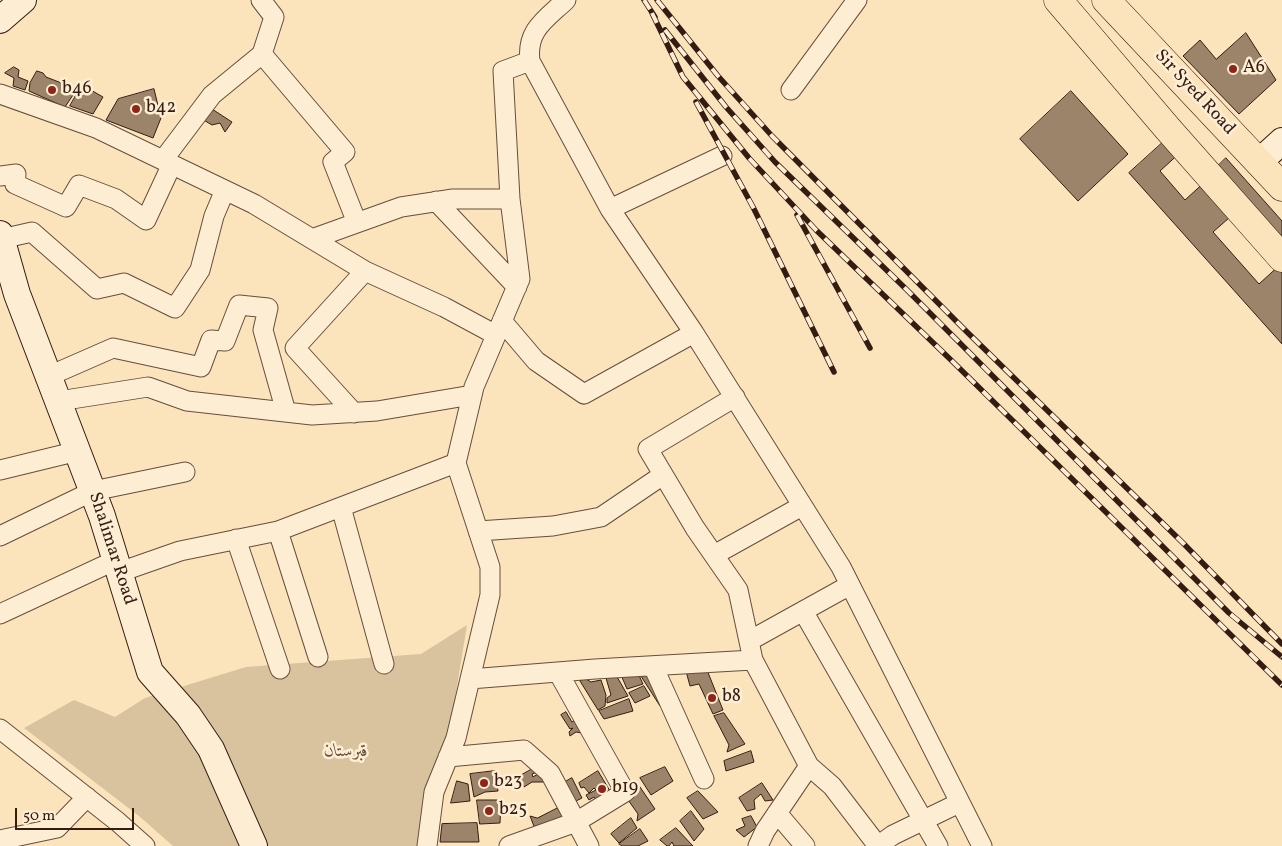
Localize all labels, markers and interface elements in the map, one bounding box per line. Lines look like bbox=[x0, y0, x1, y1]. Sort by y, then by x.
street label: Sir Syed Road bbox=[1149, 46, 1239, 140]
place label: A6 bbox=[1243, 58, 1265, 80]
marker: A6 bbox=[1227, 63, 1239, 75]
place label: b46 bbox=[62, 79, 92, 101]
marker: b46 bbox=[46, 84, 58, 96]
place label: b42 bbox=[146, 98, 176, 120]
marker: b42 bbox=[130, 103, 142, 115]
street label: Shalimar Road bbox=[83, 490, 139, 608]
place label: b8 bbox=[722, 687, 741, 709]
marker: b8 bbox=[706, 692, 718, 704]
park label: قبرستان bbox=[324, 742, 368, 764]
place label: b23 bbox=[494, 772, 522, 794]
marker: b23 bbox=[478, 777, 490, 789]
place label: b19 bbox=[612, 778, 638, 800]
marker: b19 bbox=[596, 783, 608, 795]
scale bar bbox=[18, 798, 136, 830]
place label: b25 bbox=[499, 800, 527, 822]
marker: b25 bbox=[483, 805, 495, 817]
text: 50 m bbox=[23, 806, 55, 827]

